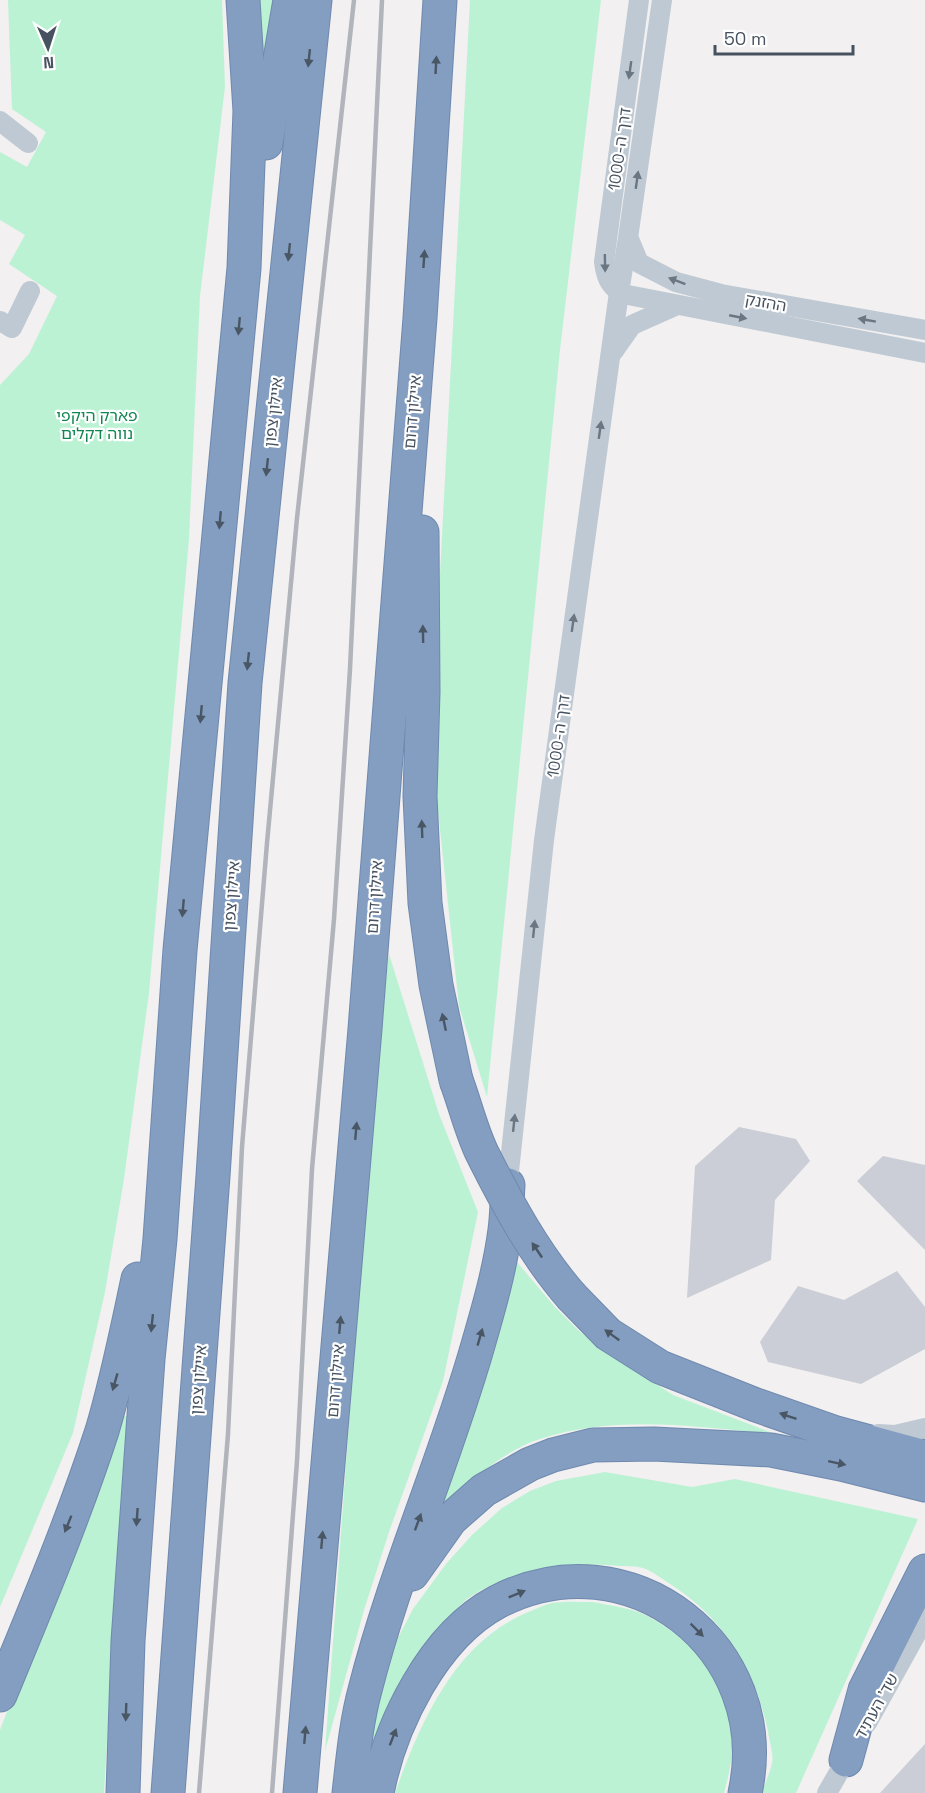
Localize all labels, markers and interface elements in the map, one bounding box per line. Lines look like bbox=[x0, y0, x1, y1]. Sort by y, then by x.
north arrow bbox=[18, 18, 78, 78]
scale bar bbox=[715, 18, 853, 56]
text: 50 m bbox=[724, 27, 766, 50]
one-way arrow bbox=[304, 49, 314, 68]
text: N bbox=[43, 52, 55, 73]
one-way arrow bbox=[432, 55, 441, 74]
one-way arrow bbox=[625, 61, 634, 80]
street label: דרך ה-1000 bbox=[603, 106, 636, 192]
one-way arrow bbox=[632, 170, 641, 189]
one-way arrow bbox=[284, 243, 294, 262]
one-way arrow bbox=[419, 250, 429, 269]
one-way arrow bbox=[600, 254, 610, 273]
one-way arrow bbox=[667, 276, 685, 286]
street label: ההזנק bbox=[744, 289, 788, 316]
one-way arrow bbox=[728, 313, 747, 322]
one-way arrow bbox=[858, 315, 877, 324]
one-way arrow bbox=[234, 317, 244, 336]
street label: איילון דרום bbox=[399, 374, 426, 450]
street label: איילון צפון bbox=[259, 376, 288, 448]
park label: פארק היקפי נווה דקלים bbox=[56, 405, 138, 444]
one-way arrow bbox=[595, 421, 604, 440]
one-way arrow bbox=[263, 458, 272, 477]
one-way arrow bbox=[215, 511, 225, 530]
one-way arrow bbox=[569, 614, 578, 633]
one-way arrow bbox=[418, 625, 428, 644]
one-way arrow bbox=[243, 652, 253, 671]
street label: דרך ה-1000 bbox=[542, 693, 575, 779]
one-way arrow bbox=[196, 705, 206, 724]
one-way arrow bbox=[417, 820, 426, 839]
street label: איילון דרום bbox=[361, 859, 388, 935]
street label: איילון צפון bbox=[219, 860, 244, 932]
one-way arrow bbox=[178, 899, 188, 918]
one-way arrow bbox=[529, 919, 539, 938]
one-way arrow bbox=[439, 1013, 448, 1032]
one-way arrow bbox=[509, 1113, 519, 1132]
one-way arrow bbox=[351, 1121, 361, 1140]
one-way arrow bbox=[532, 1242, 543, 1258]
one-way arrow bbox=[147, 1313, 157, 1332]
one-way arrow bbox=[335, 1316, 345, 1335]
one-way arrow bbox=[476, 1328, 485, 1346]
one-way arrow bbox=[605, 1329, 621, 1341]
street label: איילון דרום bbox=[322, 1343, 349, 1419]
street label: איילון צפון bbox=[186, 1344, 211, 1416]
one-way arrow bbox=[110, 1373, 120, 1391]
one-way arrow bbox=[779, 1411, 797, 1421]
one-way arrow bbox=[828, 1459, 847, 1468]
one-way arrow bbox=[132, 1508, 141, 1527]
one-way arrow bbox=[414, 1512, 424, 1530]
one-way arrow bbox=[63, 1515, 73, 1533]
one-way arrow bbox=[317, 1531, 326, 1550]
one-way arrow bbox=[508, 1589, 526, 1598]
one-way arrow bbox=[690, 1623, 704, 1637]
street label: שד' העתיד bbox=[850, 1670, 903, 1743]
one-way arrow bbox=[121, 1702, 130, 1721]
one-way arrow bbox=[300, 1725, 310, 1744]
one-way arrow bbox=[389, 1728, 398, 1746]

